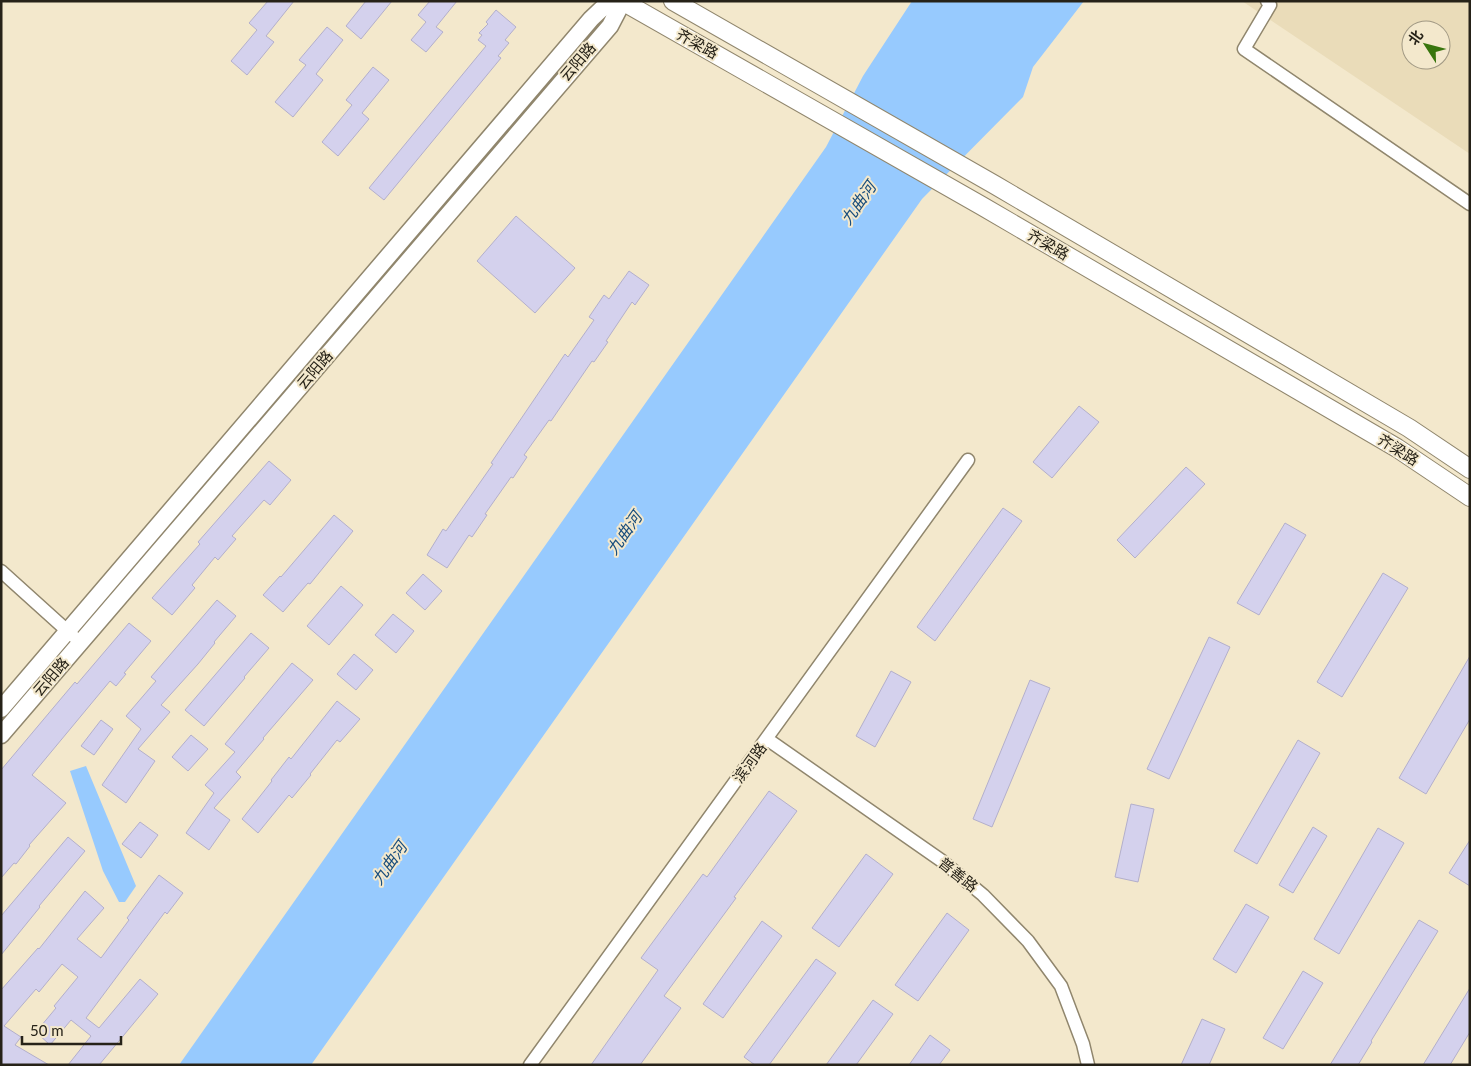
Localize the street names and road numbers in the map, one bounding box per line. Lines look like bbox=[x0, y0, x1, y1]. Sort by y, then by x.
street label: 齐梁路 bbox=[673, 24, 722, 62]
street label: 云阳路 bbox=[556, 38, 599, 84]
street label: 齐梁路 bbox=[1025, 225, 1072, 263]
street label: 云阳路 bbox=[293, 346, 336, 392]
street label: 齐梁路 bbox=[1375, 430, 1422, 469]
street label: 云阳路 bbox=[29, 653, 72, 699]
street label: 滨河路 bbox=[729, 739, 770, 786]
street label: 普善路 bbox=[935, 853, 982, 895]

